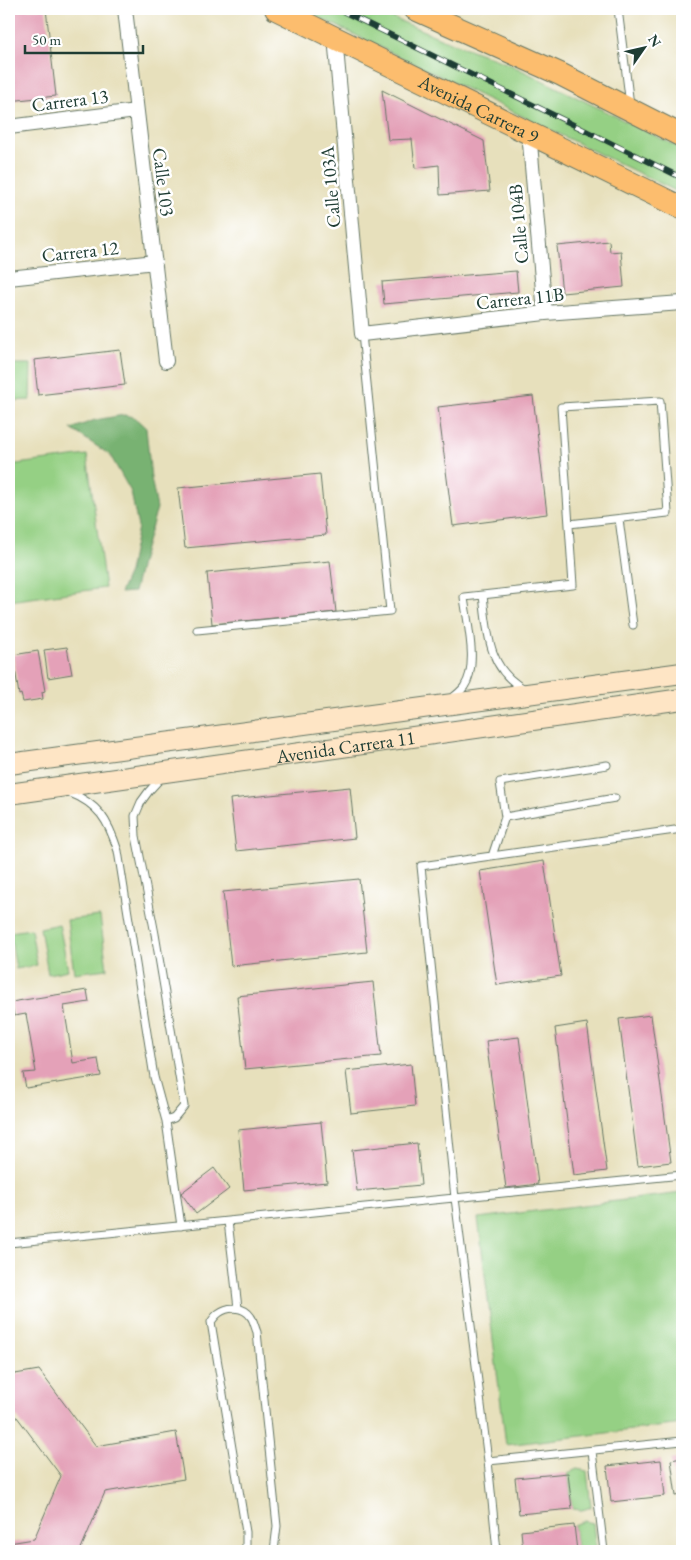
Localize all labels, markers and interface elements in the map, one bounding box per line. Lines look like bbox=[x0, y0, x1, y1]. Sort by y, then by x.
scale bar bbox=[25, 22, 142, 54]
north arrow bbox=[618, 22, 668, 72]
text: 50 m bbox=[32, 30, 61, 49]
text: N bbox=[644, 31, 666, 51]
street label: Avenida Carrera 9 bbox=[414, 68, 543, 149]
street label: Carrera 13 bbox=[30, 83, 110, 118]
street label: Calle 103A bbox=[314, 144, 347, 229]
street label: Calle 103 bbox=[147, 146, 180, 218]
street label: Calle 104B bbox=[503, 183, 534, 265]
street label: Carrera 12 bbox=[40, 235, 120, 268]
street label: Carrera 11B bbox=[475, 281, 565, 316]
street label: Avenida Carrera 11 bbox=[274, 725, 417, 769]

